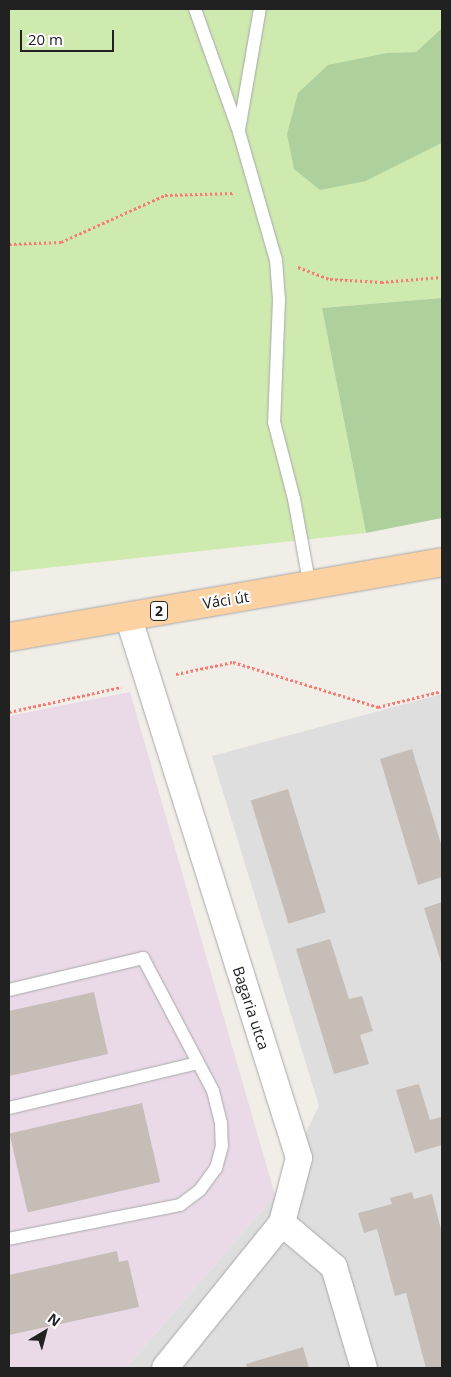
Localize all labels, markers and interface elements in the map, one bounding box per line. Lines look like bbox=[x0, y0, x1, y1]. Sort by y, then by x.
scale bar bbox=[22, 20, 116, 52]
text: 20 m bbox=[28, 29, 63, 49]
street label: Váci út bbox=[202, 587, 250, 613]
road number: 2 bbox=[149, 600, 169, 622]
street label: Bagaria utca bbox=[229, 964, 273, 1052]
north arrow bbox=[20, 1307, 70, 1357]
text: N bbox=[44, 1309, 65, 1331]

